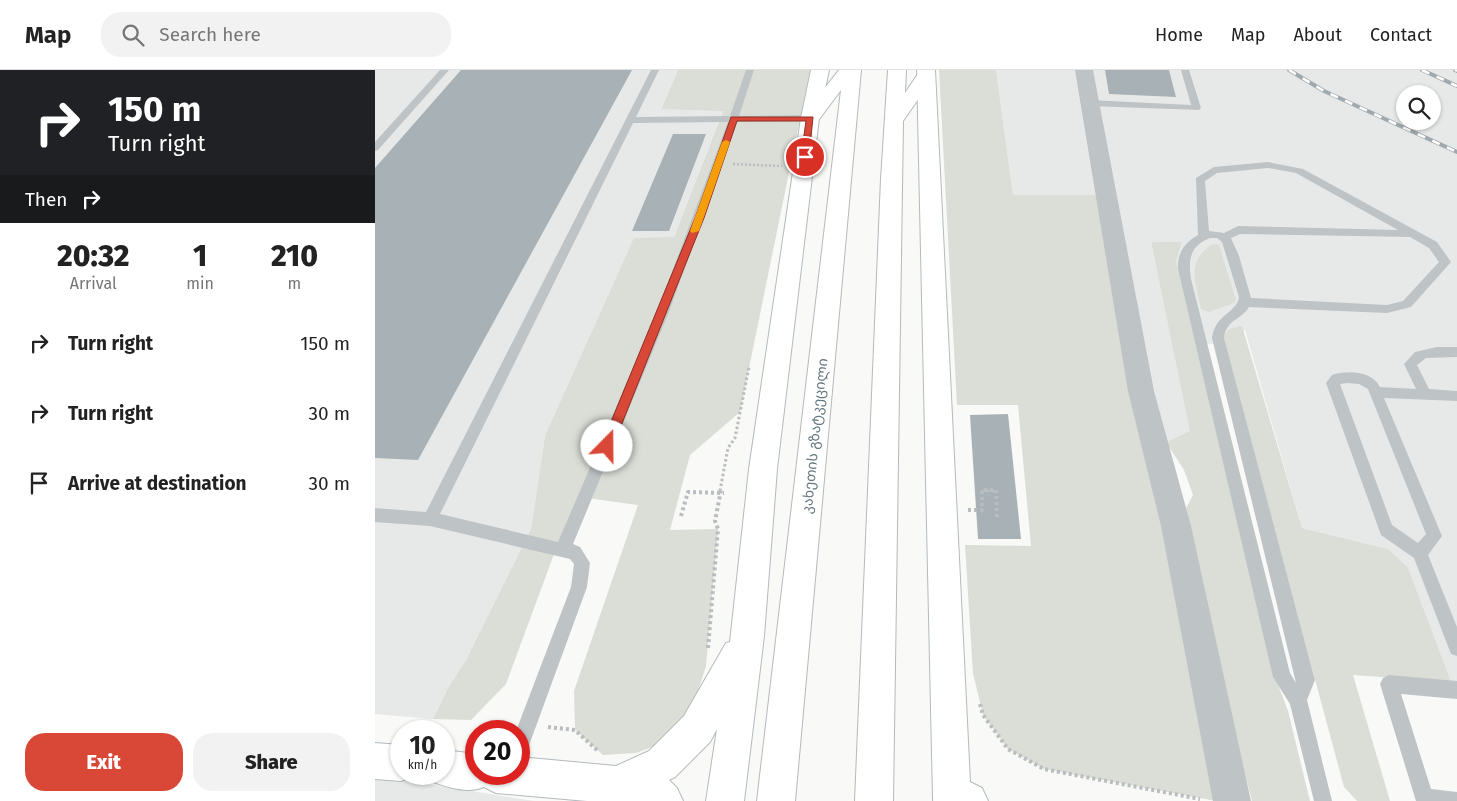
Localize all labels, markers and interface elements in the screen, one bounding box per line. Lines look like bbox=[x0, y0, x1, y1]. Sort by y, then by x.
search box bbox=[101, 12, 451, 57]
text: Map bbox=[25, 21, 71, 49]
icon: search bbox=[119, 21, 147, 49]
text: Search here bbox=[159, 23, 261, 46]
text: Home bbox=[1155, 24, 1203, 46]
text: Map bbox=[1231, 24, 1265, 46]
text: About bbox=[1293, 24, 1342, 46]
text: Contact bbox=[1370, 24, 1432, 46]
map controls bbox=[1396, 85, 1441, 130]
button: search bbox=[1396, 85, 1441, 130]
text: 150 m bbox=[108, 88, 201, 130]
icon: right bbox=[25, 90, 90, 155]
text: Turn right bbox=[108, 130, 205, 157]
pin bbox=[784, 136, 826, 178]
icon: arrive bbox=[791, 143, 819, 171]
icon: right bbox=[77, 185, 105, 213]
text: Then bbox=[25, 188, 67, 211]
text: 20:32 bbox=[57, 238, 129, 274]
text: 1 bbox=[193, 238, 207, 274]
text: 210 bbox=[271, 238, 318, 274]
text: Arrival bbox=[70, 274, 117, 293]
text: min bbox=[186, 274, 214, 293]
text: m bbox=[288, 274, 301, 293]
icon: right bbox=[25, 329, 53, 357]
text: Turn right bbox=[68, 332, 153, 355]
text: 150 m bbox=[300, 332, 350, 355]
street label: კახეთის გზატკეცილი bbox=[798, 357, 832, 515]
icon: right bbox=[25, 399, 53, 427]
text: Turn right bbox=[68, 402, 153, 425]
text: 30 m bbox=[309, 402, 350, 425]
position arrow bbox=[580, 419, 632, 471]
icon: arrive bbox=[25, 469, 53, 497]
text: Arrive at destination bbox=[68, 472, 247, 495]
text: 30 m bbox=[309, 472, 350, 495]
speed limit sign: 20 bbox=[465, 720, 530, 785]
text: 10 bbox=[409, 731, 436, 761]
button: Exit bbox=[25, 733, 183, 791]
button: Share bbox=[193, 733, 350, 791]
text: km/h bbox=[408, 758, 437, 772]

